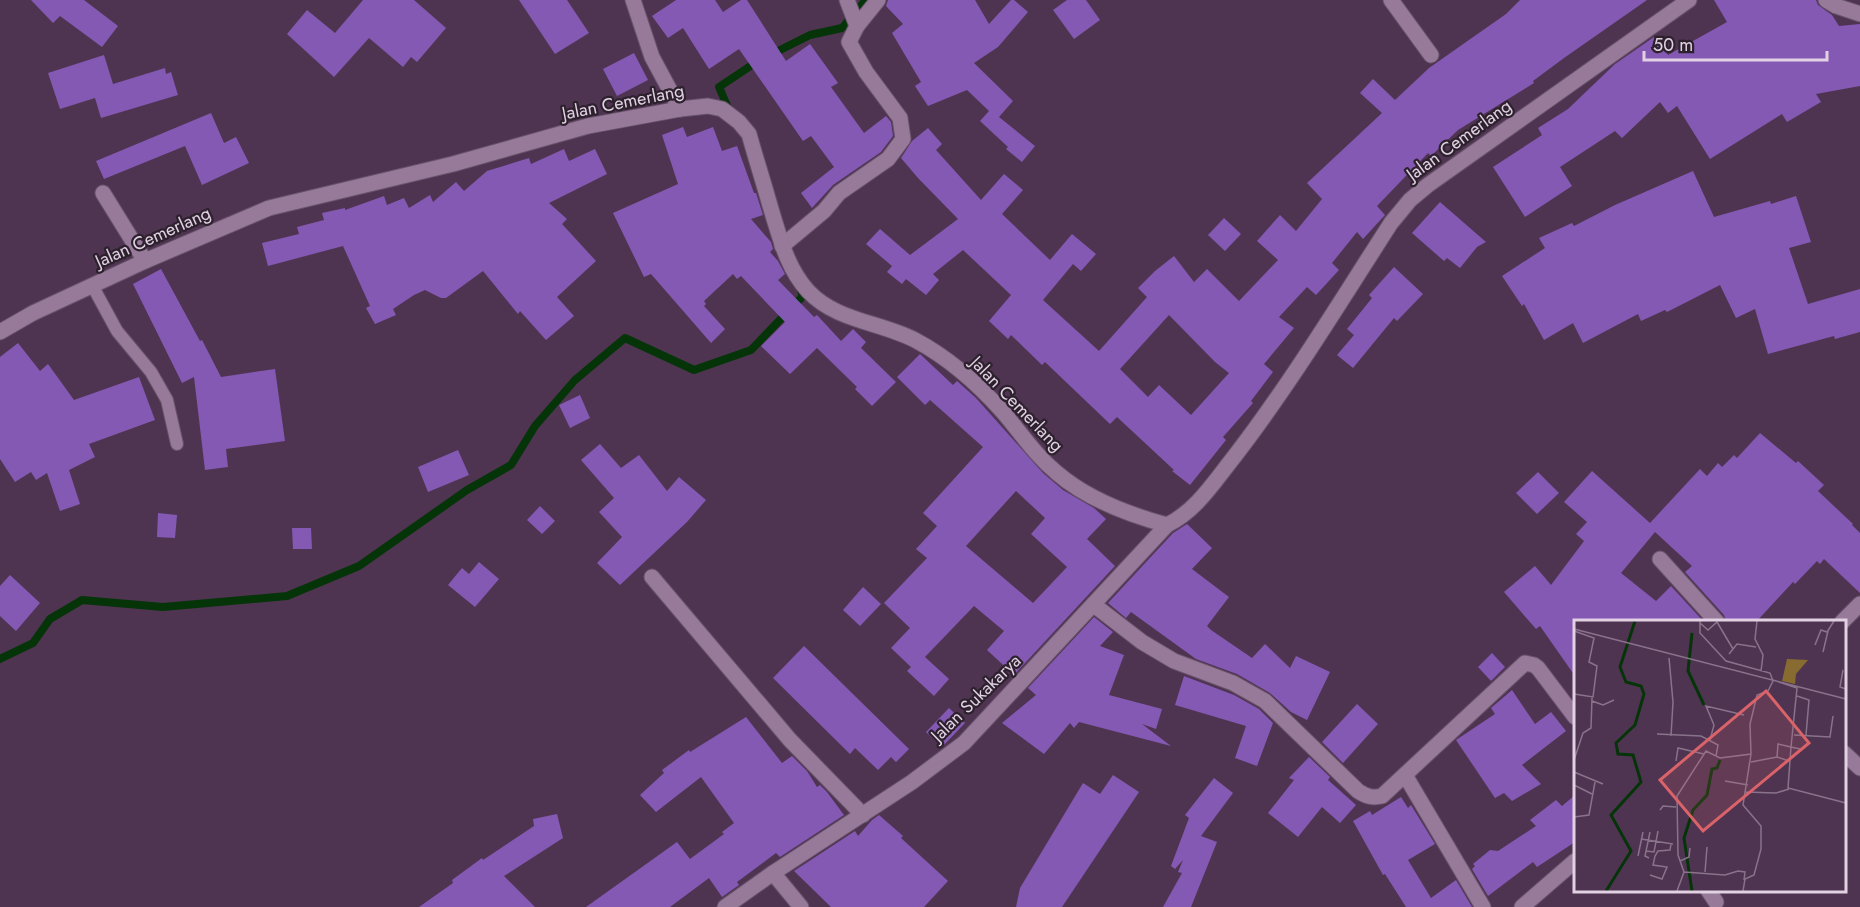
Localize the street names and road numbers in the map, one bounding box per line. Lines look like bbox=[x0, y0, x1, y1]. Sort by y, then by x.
street label: Jalan Cemerlang bbox=[558, 77, 686, 127]
street label: Jalan Cemerlang bbox=[1399, 93, 1517, 188]
street label: Jalan Cemerlang bbox=[89, 200, 215, 275]
street label: Jalan Cemerlang bbox=[963, 349, 1069, 458]
street label: Jalan Sukakarya bbox=[924, 648, 1027, 749]

